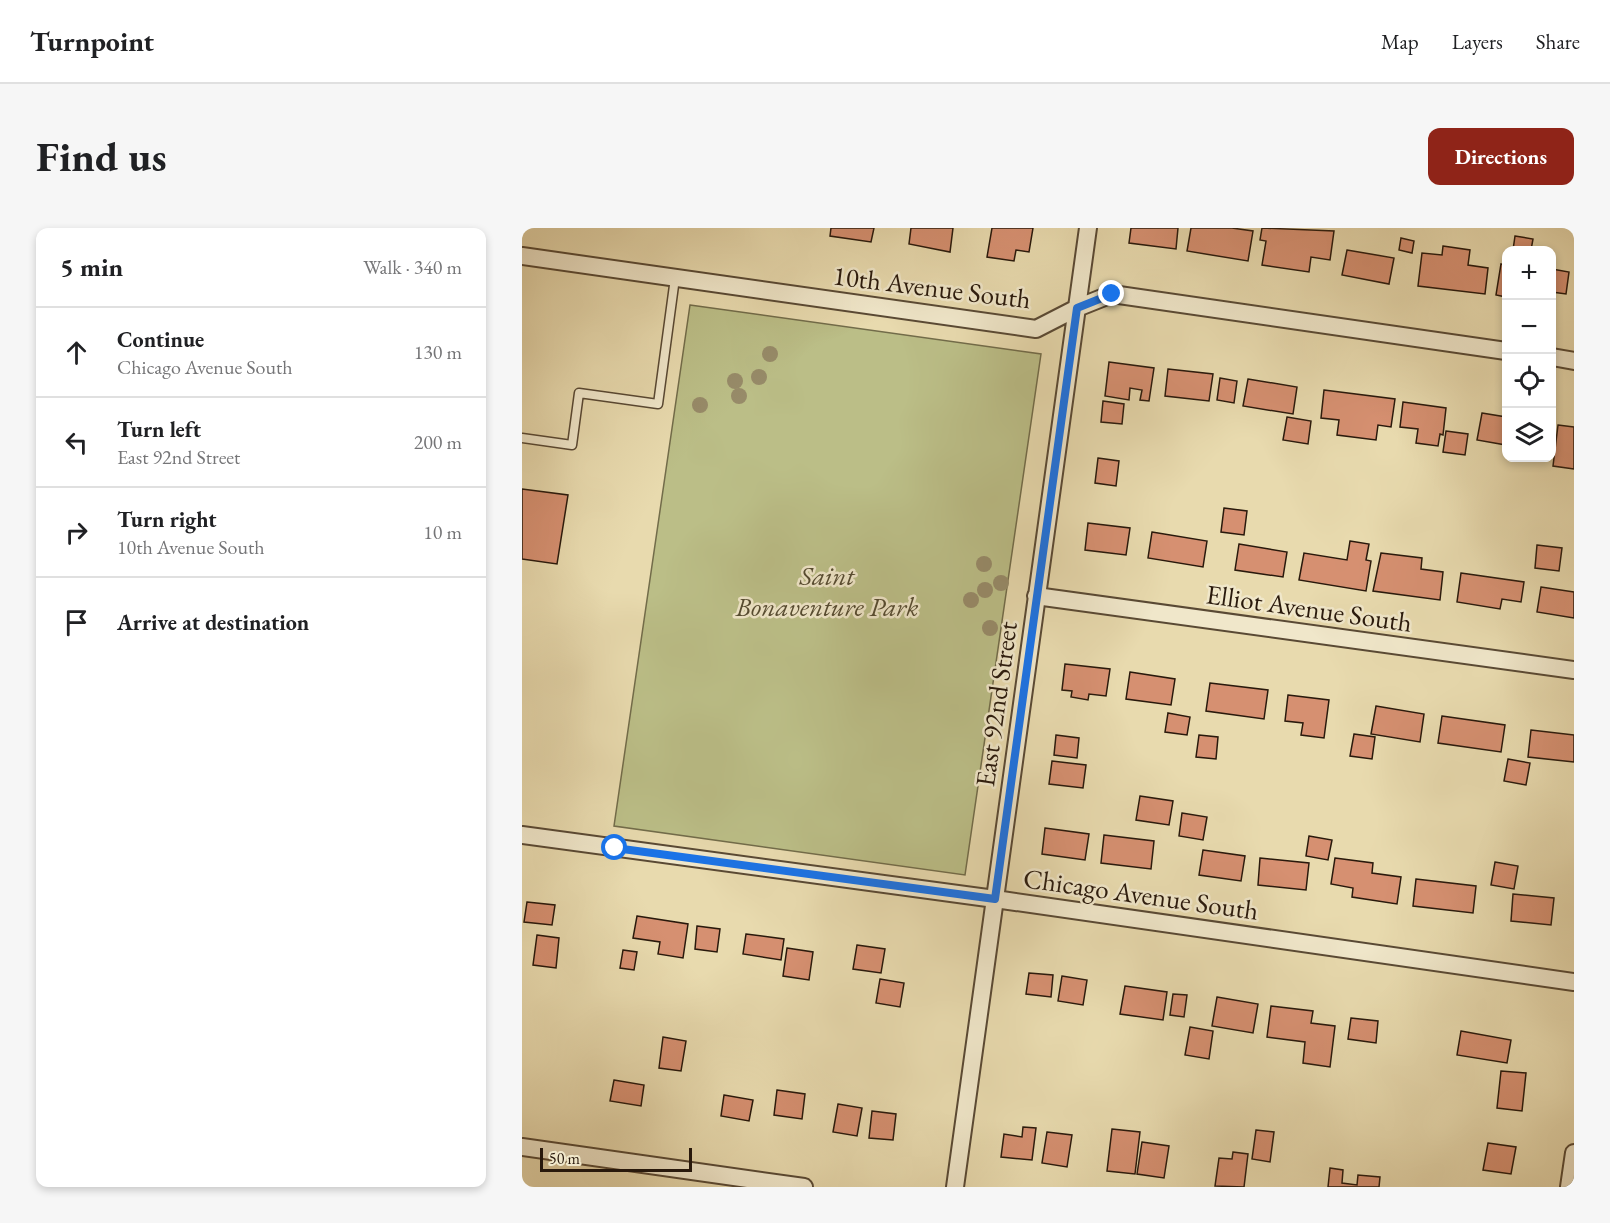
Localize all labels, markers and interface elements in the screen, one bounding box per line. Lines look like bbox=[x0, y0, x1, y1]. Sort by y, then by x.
text: Turnpoint bbox=[30, 23, 154, 59]
text: Map bbox=[1381, 28, 1419, 55]
text: Layers bbox=[1452, 28, 1503, 55]
text: Share bbox=[1536, 28, 1580, 55]
button: Directions bbox=[1428, 128, 1574, 185]
text: Find us bbox=[36, 129, 167, 184]
map controls bbox=[1502, 246, 1556, 462]
button: + bbox=[1502, 246, 1556, 300]
text: 5 min bbox=[60, 250, 123, 284]
text: Walk · 340 m bbox=[363, 254, 462, 280]
street label: 10th Avenue South bbox=[831, 257, 1033, 317]
route end bbox=[1098, 280, 1124, 306]
button: − bbox=[1502, 300, 1556, 354]
text: Continue bbox=[117, 325, 204, 354]
icon: ahead bbox=[60, 336, 93, 369]
text: 130 m bbox=[414, 339, 462, 365]
text: Chicago Avenue South bbox=[117, 354, 293, 380]
button: locate bbox=[1502, 354, 1556, 408]
button: layers bbox=[1502, 408, 1556, 462]
text: Turn left bbox=[117, 415, 201, 444]
icon: left bbox=[60, 426, 93, 459]
text: 200 m bbox=[414, 429, 462, 455]
text: East 92nd Street bbox=[117, 444, 240, 470]
text: Turn right bbox=[117, 505, 216, 534]
icon: right bbox=[60, 516, 93, 549]
text: 10 m bbox=[423, 519, 462, 545]
text: 10th Avenue South bbox=[117, 534, 265, 560]
park label: Saint Bonaventure Park bbox=[734, 558, 919, 624]
street label: Elliot Avenue South bbox=[1204, 576, 1414, 640]
icon: arrive bbox=[60, 606, 93, 639]
text: Arrive at destination bbox=[117, 608, 309, 637]
street label: East 92nd Street bbox=[967, 619, 1025, 789]
route start bbox=[601, 834, 627, 860]
street label: Chicago Avenue South bbox=[1021, 860, 1261, 928]
scale bar bbox=[540, 1145, 692, 1172]
text: 50 m bbox=[549, 1148, 580, 1169]

